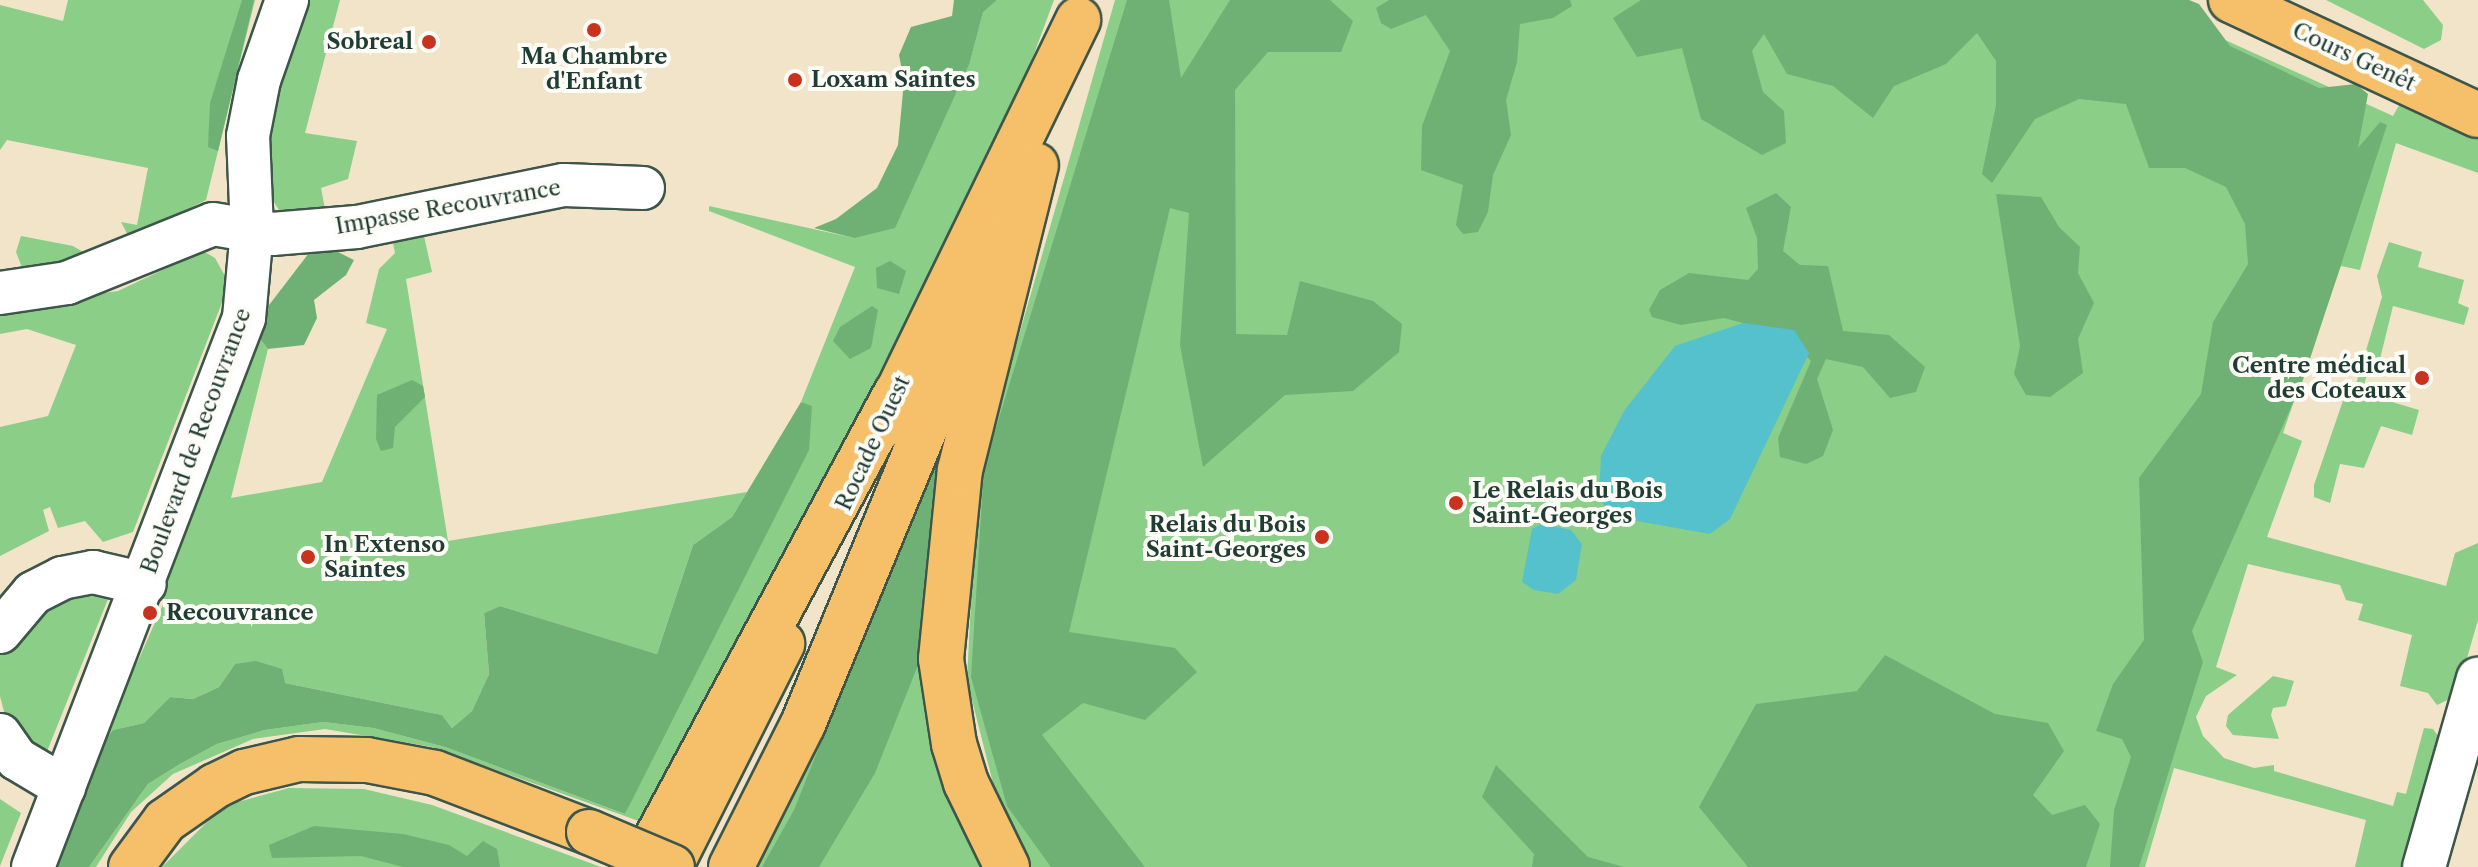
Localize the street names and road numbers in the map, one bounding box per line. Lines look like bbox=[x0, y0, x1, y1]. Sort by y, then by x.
street label: Cours Genêt bbox=[2288, 17, 2420, 97]
street label: Impasse Recouvrance bbox=[333, 174, 563, 240]
street label: Boulevard de Recouvrance bbox=[136, 305, 256, 577]
street label: Rocade Ouest bbox=[830, 371, 916, 515]

